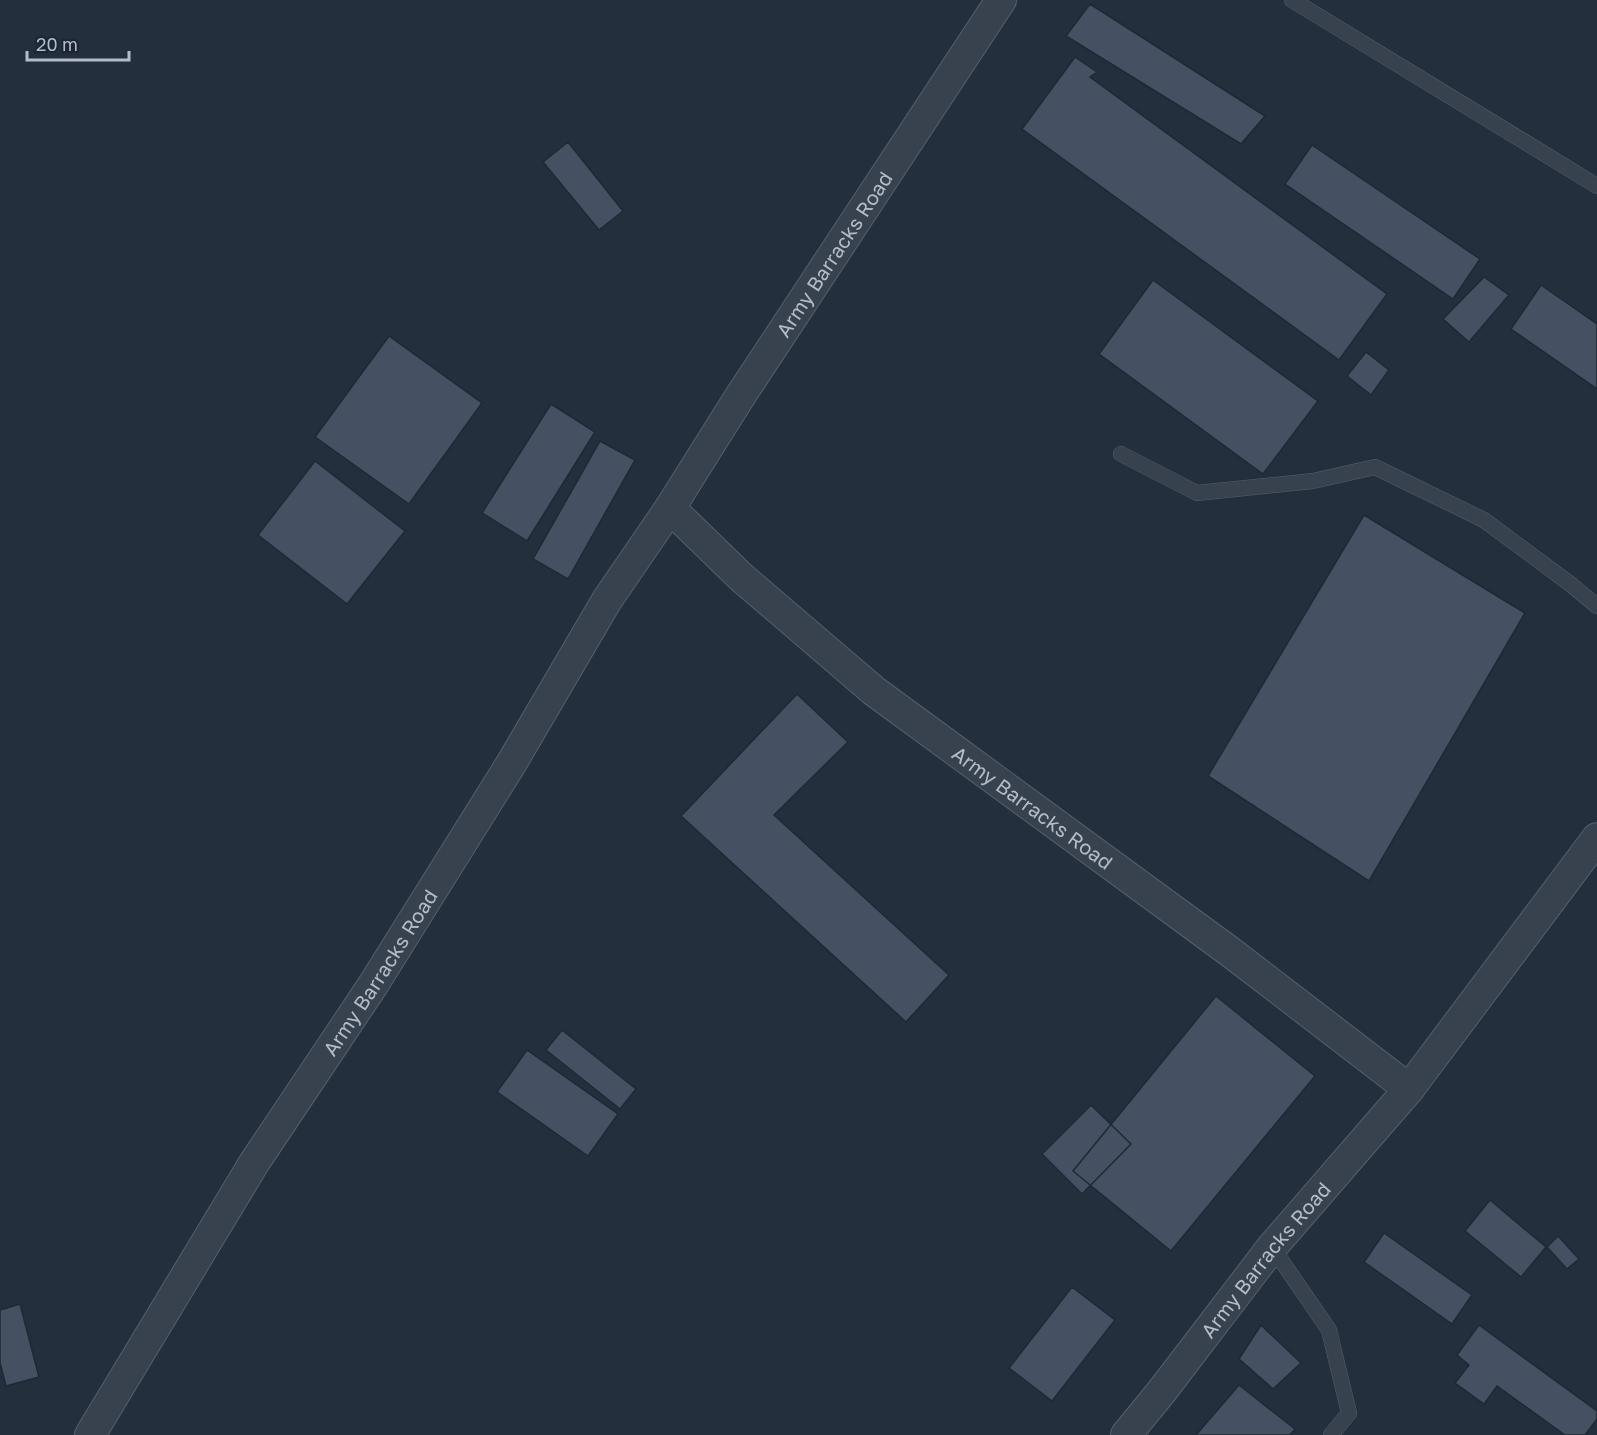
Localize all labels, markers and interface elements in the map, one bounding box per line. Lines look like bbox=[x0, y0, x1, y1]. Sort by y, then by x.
scale bar bbox=[27, 24, 129, 62]
text: 20 m bbox=[36, 33, 78, 55]
street label: Army Barracks Road bbox=[771, 167, 897, 341]
street label: Army Barracks Road bbox=[948, 741, 1118, 874]
street label: Army Barracks Road bbox=[317, 885, 442, 1060]
street label: Army Barracks Road bbox=[1195, 1177, 1335, 1342]

